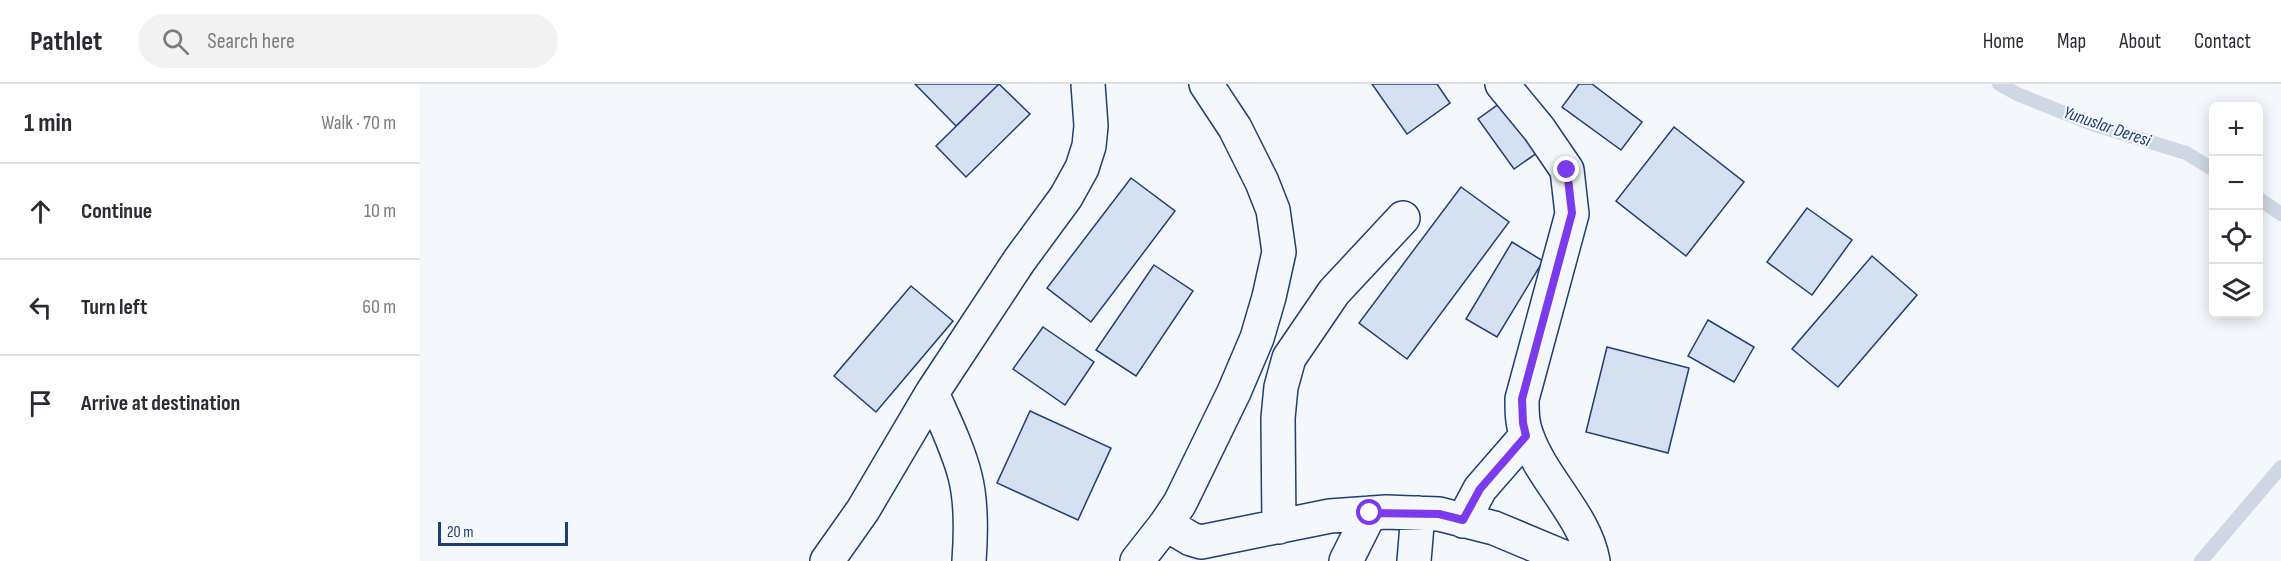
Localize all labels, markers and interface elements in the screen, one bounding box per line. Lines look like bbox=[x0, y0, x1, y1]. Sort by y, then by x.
search box bbox=[138, 14, 558, 68]
text: Pathlet bbox=[30, 25, 102, 58]
icon: search bbox=[159, 25, 192, 58]
text: Search here bbox=[207, 28, 295, 55]
text: Home bbox=[1983, 29, 2024, 54]
text: Map bbox=[2057, 29, 2086, 54]
text: About bbox=[2119, 29, 2161, 54]
text: Contact bbox=[2194, 29, 2251, 54]
water label: Yunuslar Deresi bbox=[2060, 102, 2154, 151]
map controls bbox=[2209, 102, 2263, 318]
button: + bbox=[2209, 102, 2263, 156]
text: 1 min bbox=[24, 108, 72, 139]
text: Walk · 70 m bbox=[321, 111, 396, 135]
route end bbox=[1553, 156, 1579, 182]
button: − bbox=[2209, 156, 2263, 210]
icon: ahead bbox=[24, 195, 57, 228]
text: Continue bbox=[81, 198, 152, 225]
text: 10 m bbox=[364, 199, 396, 223]
button: locate bbox=[2209, 210, 2263, 264]
button: layers bbox=[2209, 264, 2263, 318]
icon: left bbox=[24, 291, 57, 324]
text: Turn left bbox=[81, 294, 147, 321]
text: 60 m bbox=[362, 295, 396, 319]
icon: arrive bbox=[24, 387, 57, 420]
text: Arrive at destination bbox=[81, 390, 240, 417]
route start bbox=[1356, 499, 1382, 525]
scale bar bbox=[438, 519, 568, 546]
text: 20 m bbox=[447, 523, 474, 542]

